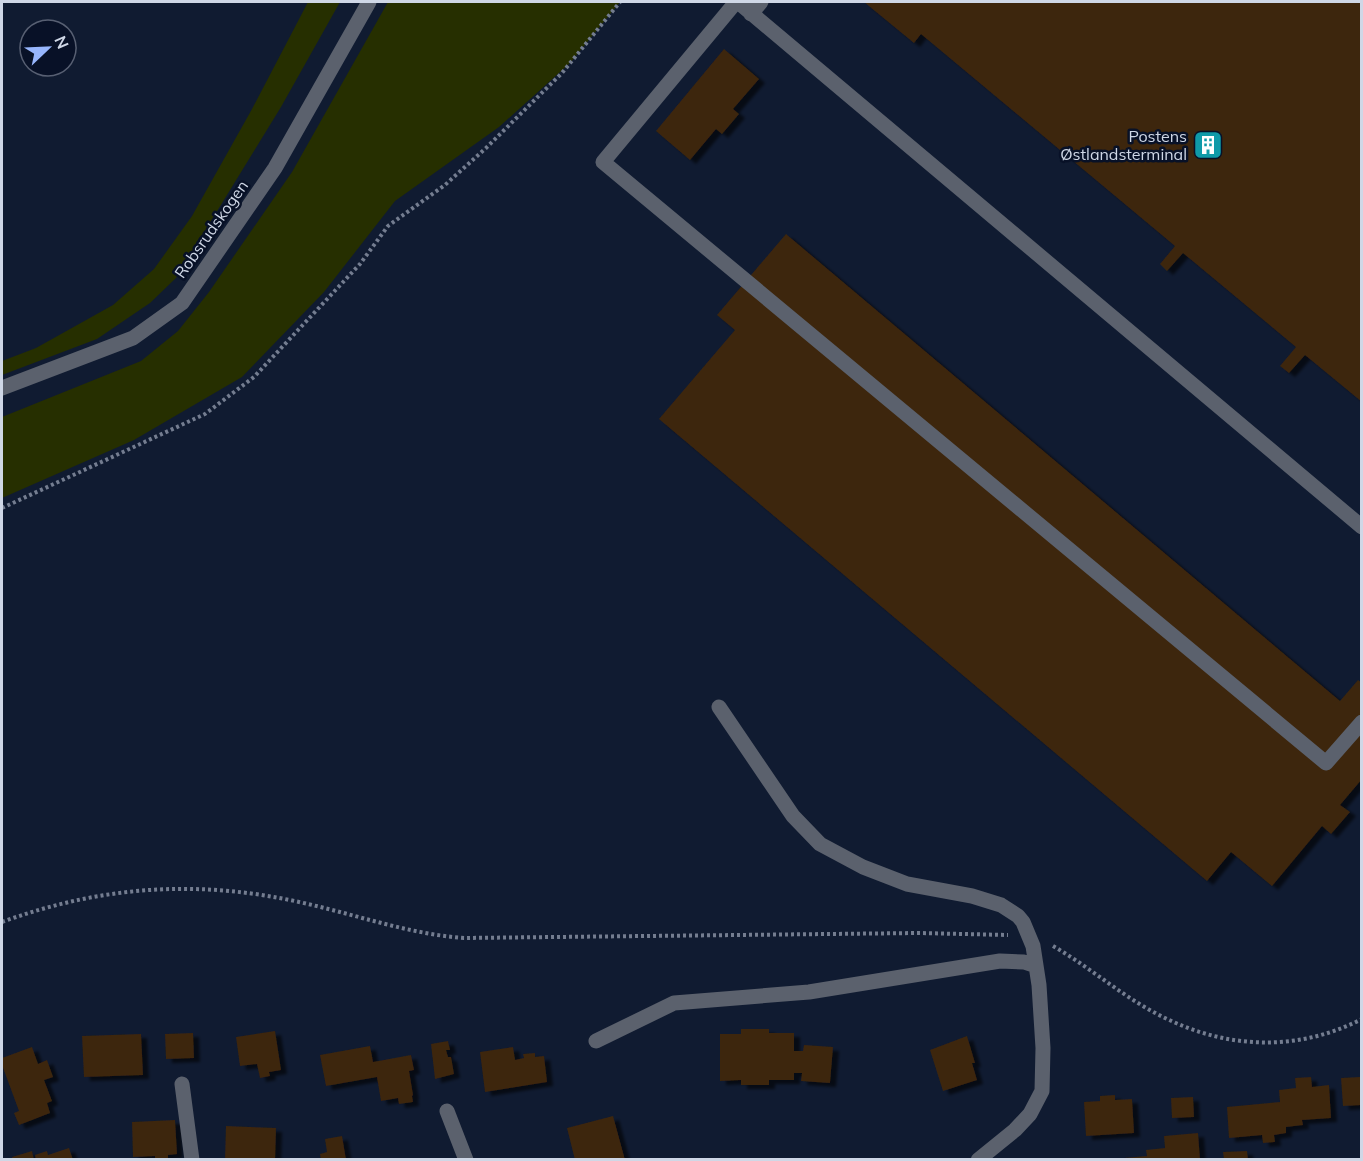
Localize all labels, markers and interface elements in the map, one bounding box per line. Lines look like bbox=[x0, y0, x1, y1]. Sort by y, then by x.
north arrow bbox=[18, 18, 78, 78]
text: N bbox=[50, 33, 73, 52]
place label: Postens Østlandsterminal bbox=[1060, 126, 1187, 164]
building icon: Postens Østlandsterminal bbox=[1192, 129, 1224, 161]
street label: Robsrudskogen bbox=[170, 176, 252, 282]

